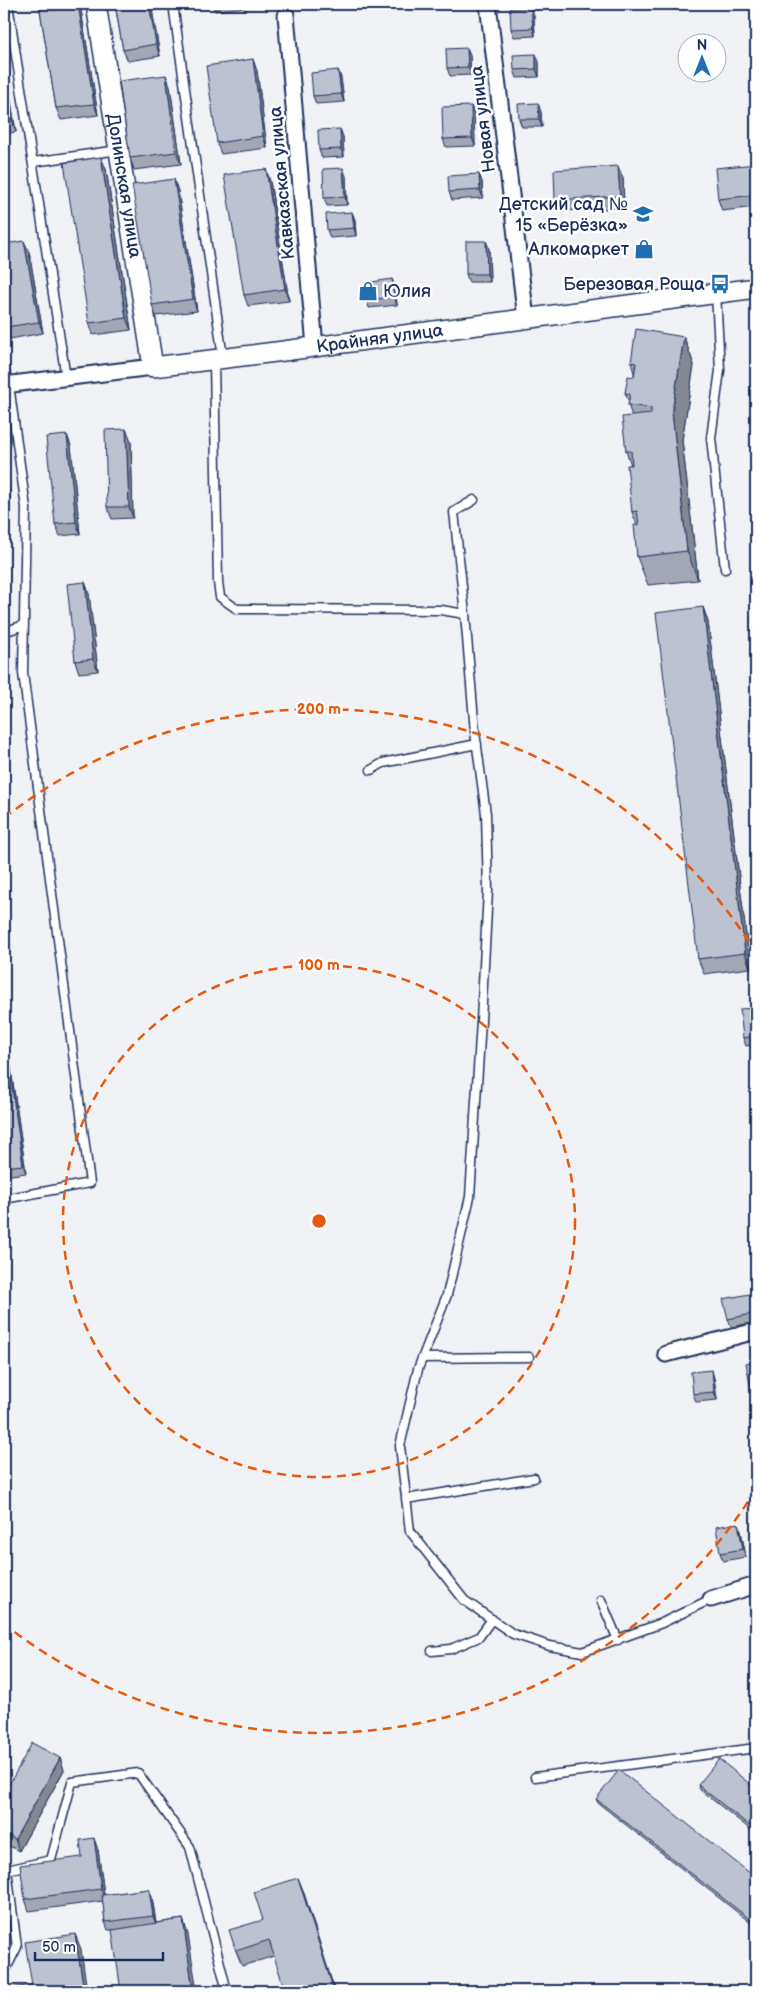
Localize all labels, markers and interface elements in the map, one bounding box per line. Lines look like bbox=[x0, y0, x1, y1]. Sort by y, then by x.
north arrow bbox=[678, 32, 728, 82]
text: N bbox=[697, 37, 707, 54]
street label: Новая улица bbox=[466, 64, 500, 174]
street label: Кавказская улица bbox=[265, 105, 299, 260]
street label: Долинская улица bbox=[103, 112, 146, 260]
place label: Детский сад № 15 «Берёзка» bbox=[499, 194, 628, 236]
school or university icon: Детский сад № 15 «Берёзка» bbox=[632, 203, 654, 225]
shop icon: Алкомаркет bbox=[633, 238, 655, 260]
place label: Алкомаркет bbox=[528, 239, 630, 260]
bus stop icon: Березовая Роща bbox=[709, 273, 731, 295]
place label: Березовая Роща bbox=[563, 274, 705, 295]
shop icon: Юлия bbox=[357, 280, 379, 302]
place label: Юлия bbox=[383, 281, 431, 302]
street label: Крайняя улица bbox=[315, 319, 445, 357]
text: 200 m bbox=[297, 700, 341, 719]
text: 100 m bbox=[298, 956, 340, 975]
centre of rings bbox=[310, 1212, 328, 1230]
scale bar bbox=[35, 1930, 162, 1962]
text: 50 m bbox=[42, 1938, 76, 1957]

